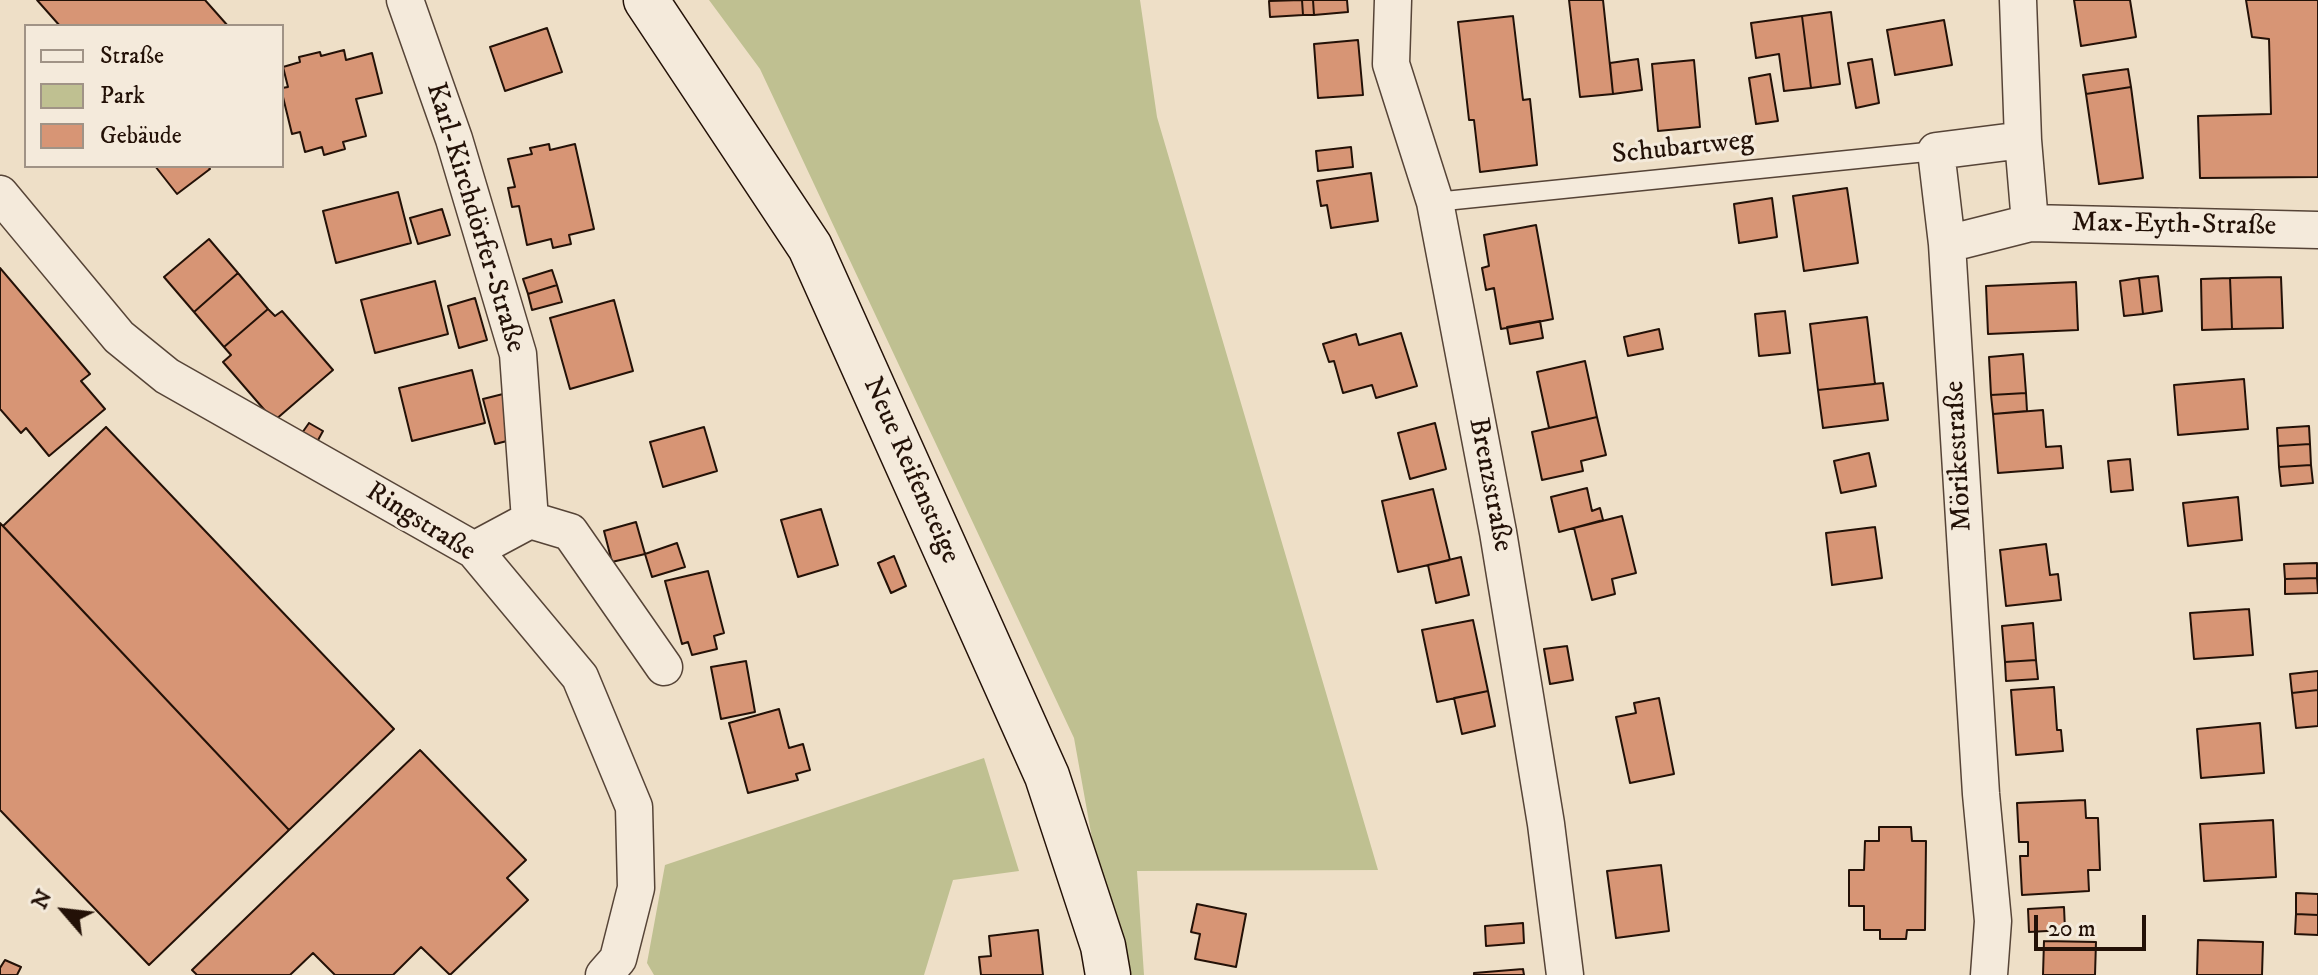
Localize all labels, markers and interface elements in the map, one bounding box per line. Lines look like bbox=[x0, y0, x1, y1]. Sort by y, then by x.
legend bbox=[24, 24, 284, 168]
text: Straße bbox=[100, 41, 164, 71]
street label: Karl-Kirchdörfer-Straße bbox=[417, 79, 531, 357]
text: Park bbox=[100, 81, 145, 111]
text: Gebäude bbox=[100, 121, 182, 151]
street label: Schubartweg bbox=[1611, 125, 1755, 173]
street label: Max-Eyth-Straße bbox=[2071, 207, 2277, 245]
street label: Neue Reifensteige bbox=[854, 373, 966, 569]
street label: Mörikestraße bbox=[1939, 380, 1981, 532]
street label: Brenzstraße bbox=[1460, 415, 1518, 555]
street label: Ringstraße bbox=[359, 476, 481, 570]
north arrow bbox=[24, 871, 104, 951]
text: N bbox=[26, 885, 59, 914]
scale bar bbox=[2038, 899, 2150, 949]
text: 20 m bbox=[2048, 914, 2096, 944]

